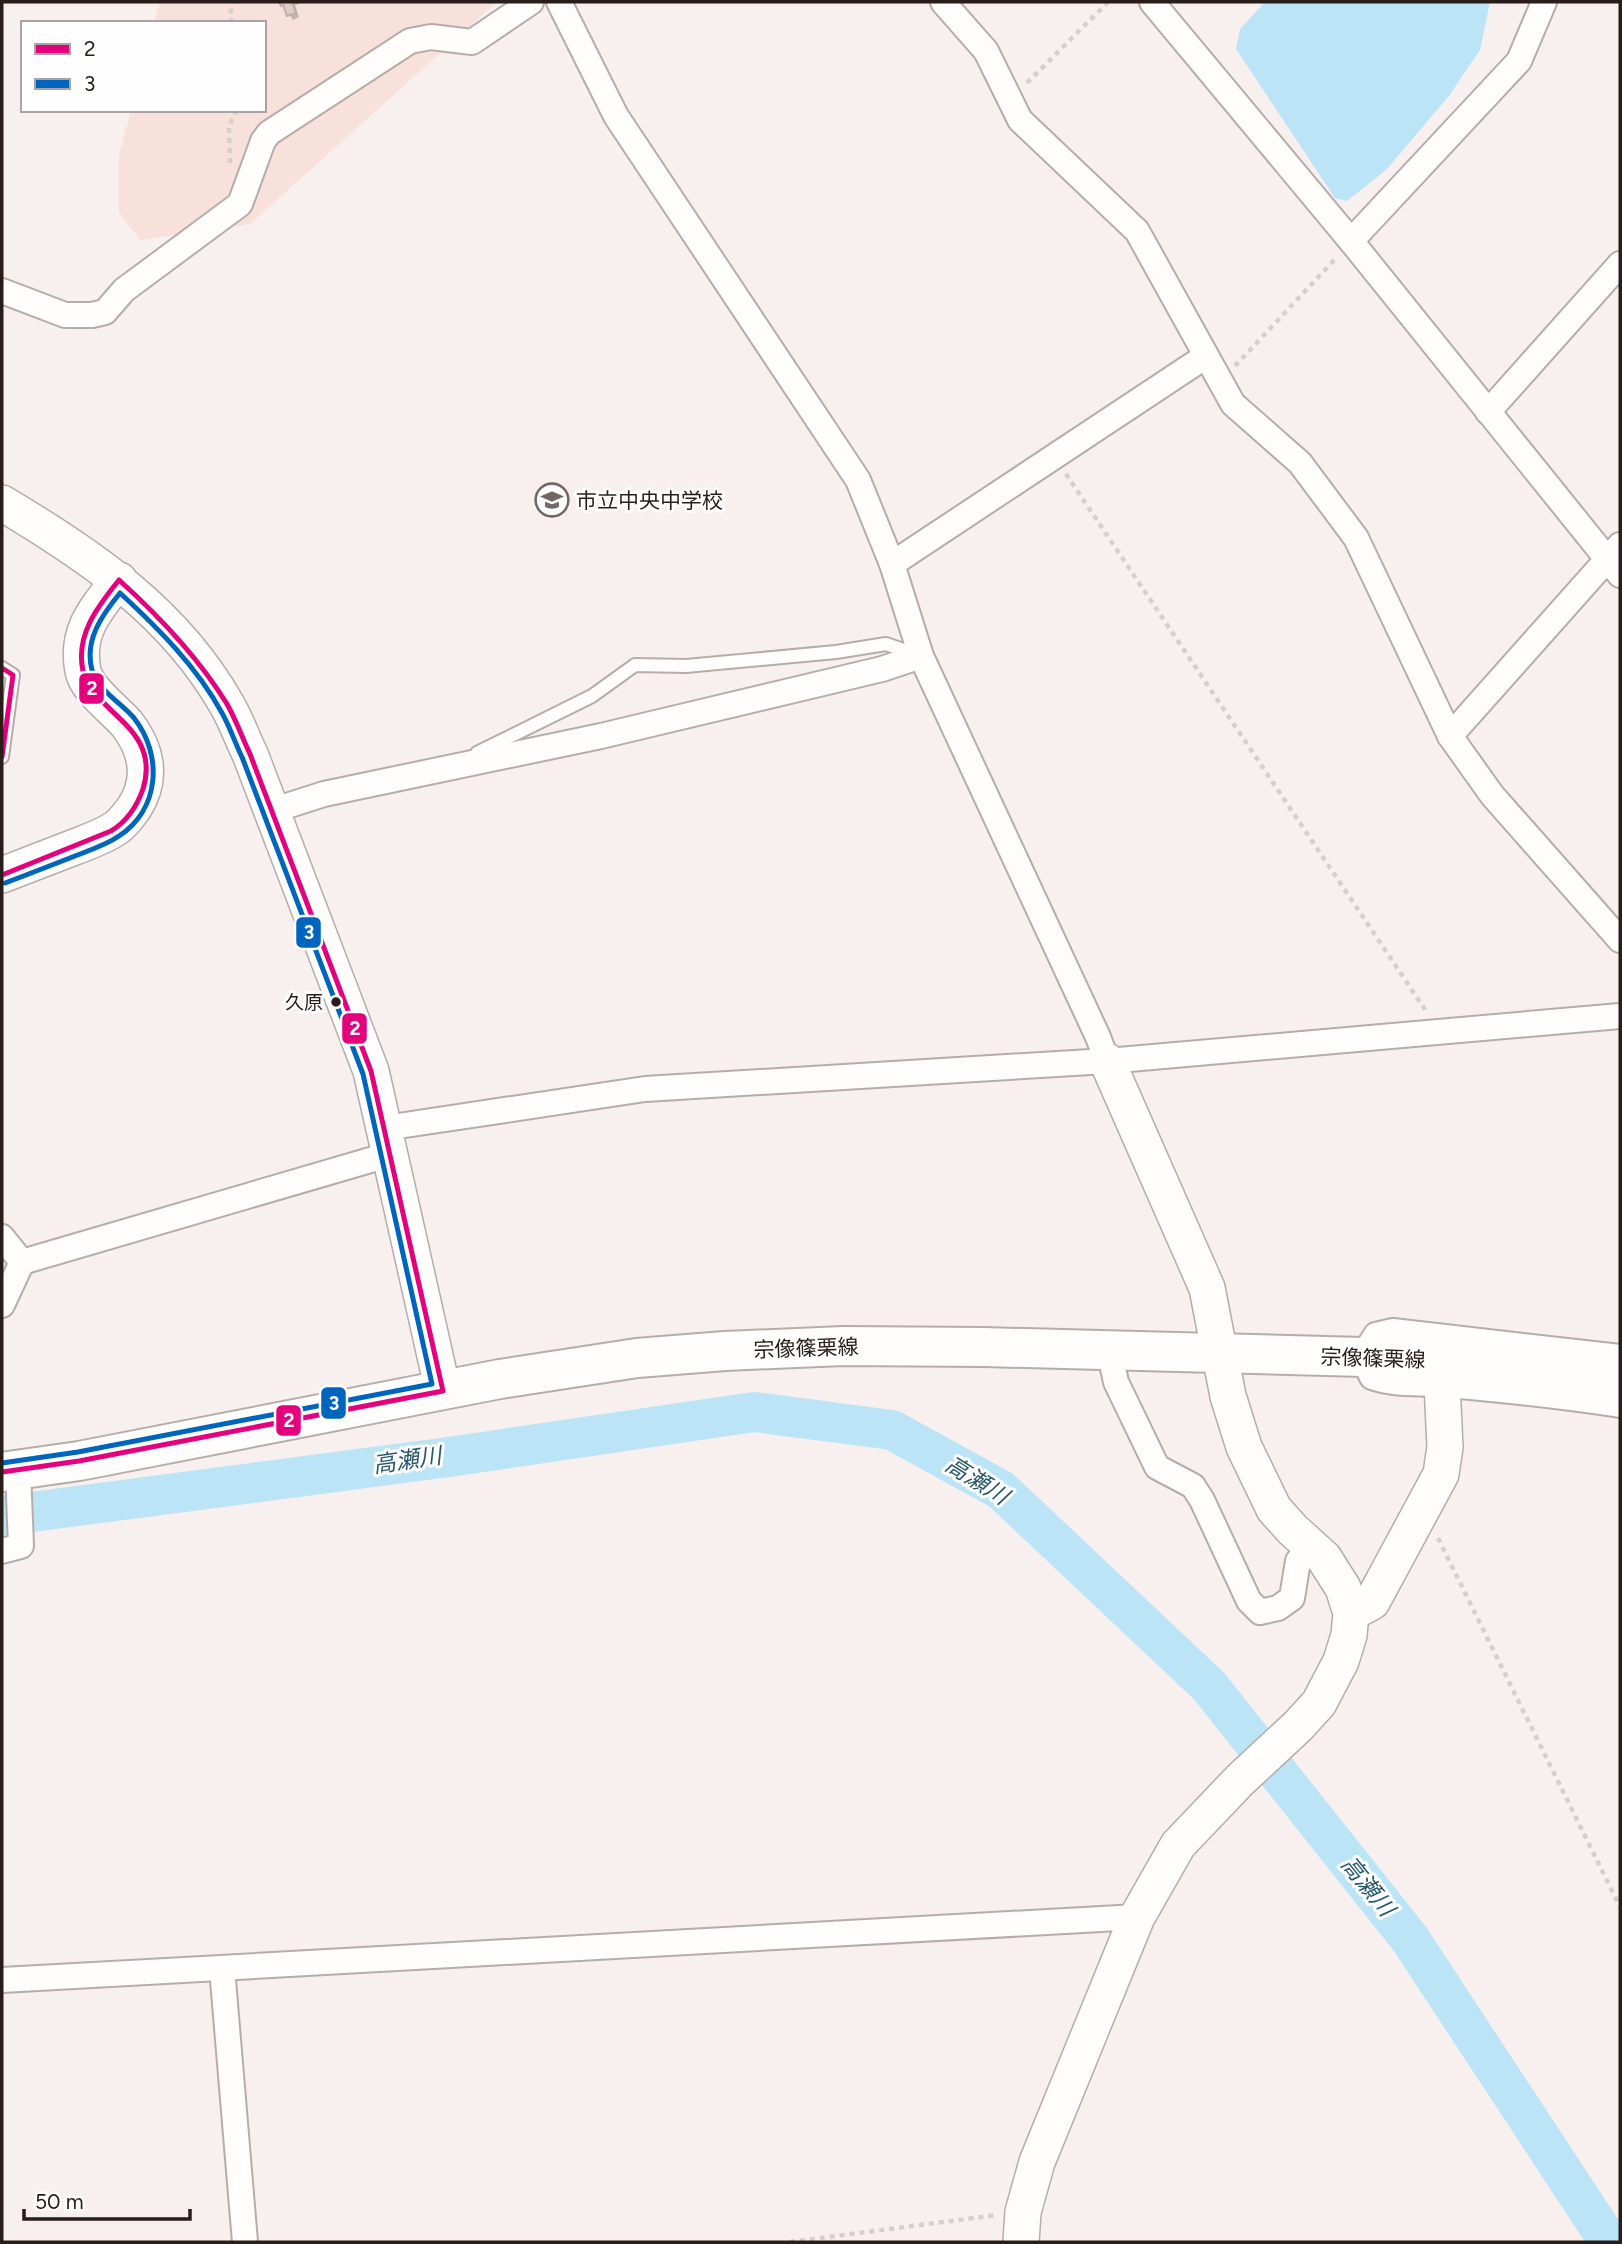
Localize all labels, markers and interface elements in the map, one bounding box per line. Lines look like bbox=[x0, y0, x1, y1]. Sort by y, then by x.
legend bbox=[21, 21, 266, 112]
text: 2 bbox=[84, 36, 96, 61]
text: 3 bbox=[84, 71, 95, 96]
school or university icon: 市立中央中学校 bbox=[533, 481, 571, 519]
place label: 市立中央中学校 bbox=[576, 488, 723, 513]
line badge: 2 bbox=[78, 672, 105, 705]
text: 2 bbox=[86, 677, 98, 700]
line badge: 3 bbox=[295, 916, 322, 949]
text: 3 bbox=[304, 921, 314, 944]
place label: 久原 bbox=[285, 991, 323, 1014]
marker: 久原 bbox=[329, 995, 343, 1009]
line badge: 2 bbox=[341, 1012, 368, 1045]
text: 2 bbox=[349, 1017, 361, 1040]
street label: 宗像篠栗線 bbox=[753, 1334, 859, 1362]
street label: 宗像篠栗線 bbox=[1320, 1344, 1426, 1372]
line badge: 3 bbox=[320, 1386, 347, 1420]
text: 3 bbox=[329, 1392, 339, 1415]
line badge: 2 bbox=[275, 1404, 302, 1437]
text: 2 bbox=[283, 1409, 295, 1432]
water label: 高瀬川 bbox=[371, 1441, 446, 1479]
water label: 高瀬川 bbox=[940, 1450, 1016, 1512]
water label: 高瀬川 bbox=[1335, 1850, 1402, 1924]
scale bar bbox=[24, 2178, 191, 2222]
text: 50 m bbox=[35, 2189, 84, 2214]

